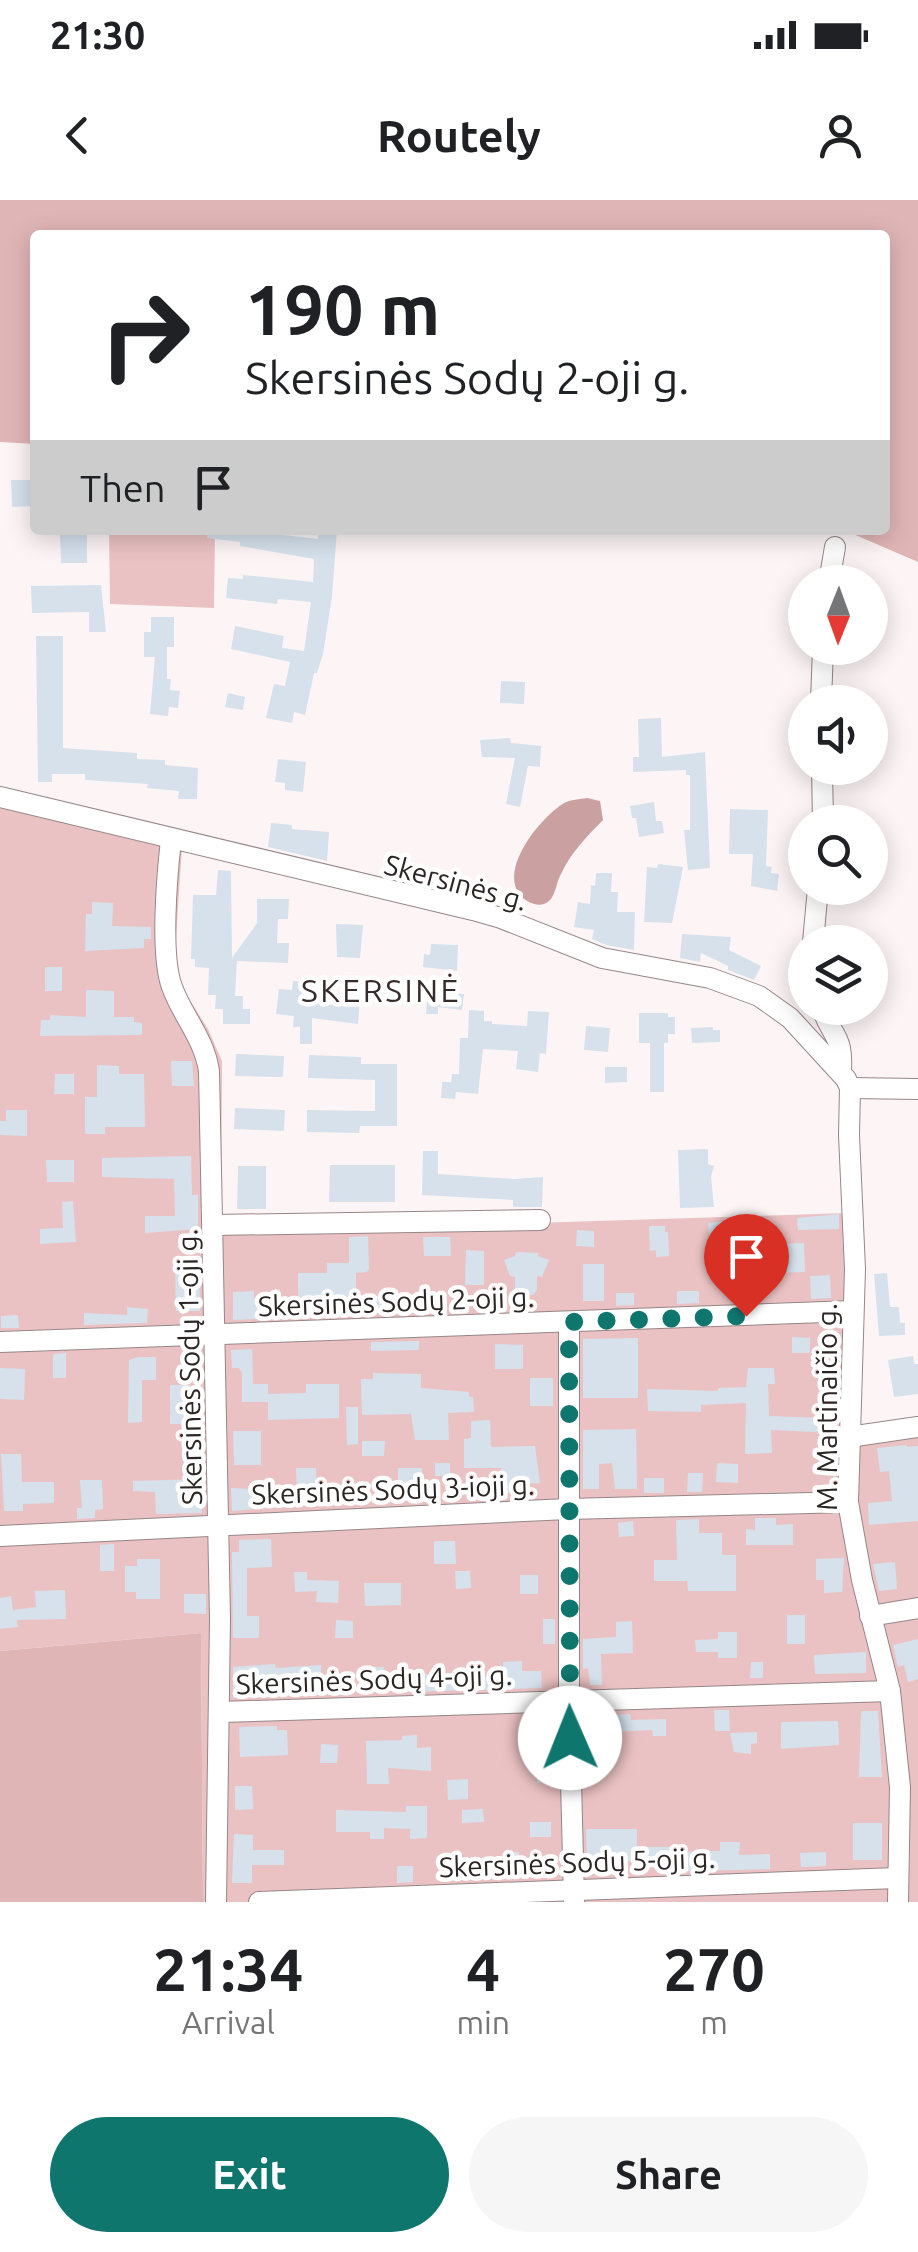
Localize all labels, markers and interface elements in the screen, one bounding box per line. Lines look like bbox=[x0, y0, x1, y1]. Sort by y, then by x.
text: 21:30 bbox=[50, 14, 145, 56]
icon: back bbox=[50, 108, 105, 163]
icon: person bbox=[813, 108, 868, 163]
text: Routely bbox=[377, 110, 541, 161]
icon: right bbox=[80, 270, 210, 400]
text: 190 m bbox=[245, 270, 440, 348]
text: Skersinės Sodų 2-oji g. bbox=[245, 352, 689, 403]
icon: arrive bbox=[186, 460, 241, 515]
text: Then bbox=[80, 467, 166, 509]
north arrow bbox=[788, 565, 888, 665]
map controls bbox=[788, 565, 888, 1025]
button: sound bbox=[788, 685, 888, 785]
button: search bbox=[788, 805, 888, 905]
street label: Skersinės g. bbox=[381, 848, 531, 916]
button: layers bbox=[788, 925, 888, 1025]
district label: SKERSINĖ bbox=[301, 972, 461, 1008]
pin bbox=[704, 1214, 789, 1317]
street label: Skersinės Sodų 1-oji g. bbox=[171, 1228, 207, 1506]
icon: arrive bbox=[719, 1229, 774, 1284]
street label: Skersinės Sodų 2-oji g. bbox=[257, 1281, 535, 1321]
street label: M. Martinaičio g. bbox=[811, 1303, 842, 1511]
street label: Skersinės Sodų 3-ioji g. bbox=[251, 1469, 535, 1509]
street label: Skersinės Sodų 4-oji g. bbox=[235, 1659, 513, 1699]
position arrow bbox=[518, 1686, 622, 1790]
street label: Skersinės Sodų 5-oji g. bbox=[438, 1842, 716, 1882]
text: 21:34 bbox=[153, 1935, 303, 2002]
text: 4 bbox=[466, 1935, 500, 2002]
text: 270 bbox=[663, 1935, 765, 2002]
text: Arrival bbox=[182, 2004, 275, 2040]
text: min bbox=[456, 2004, 510, 2040]
text: m bbox=[700, 2004, 728, 2040]
button: Exit bbox=[50, 2117, 449, 2232]
button: Share bbox=[469, 2117, 868, 2232]

